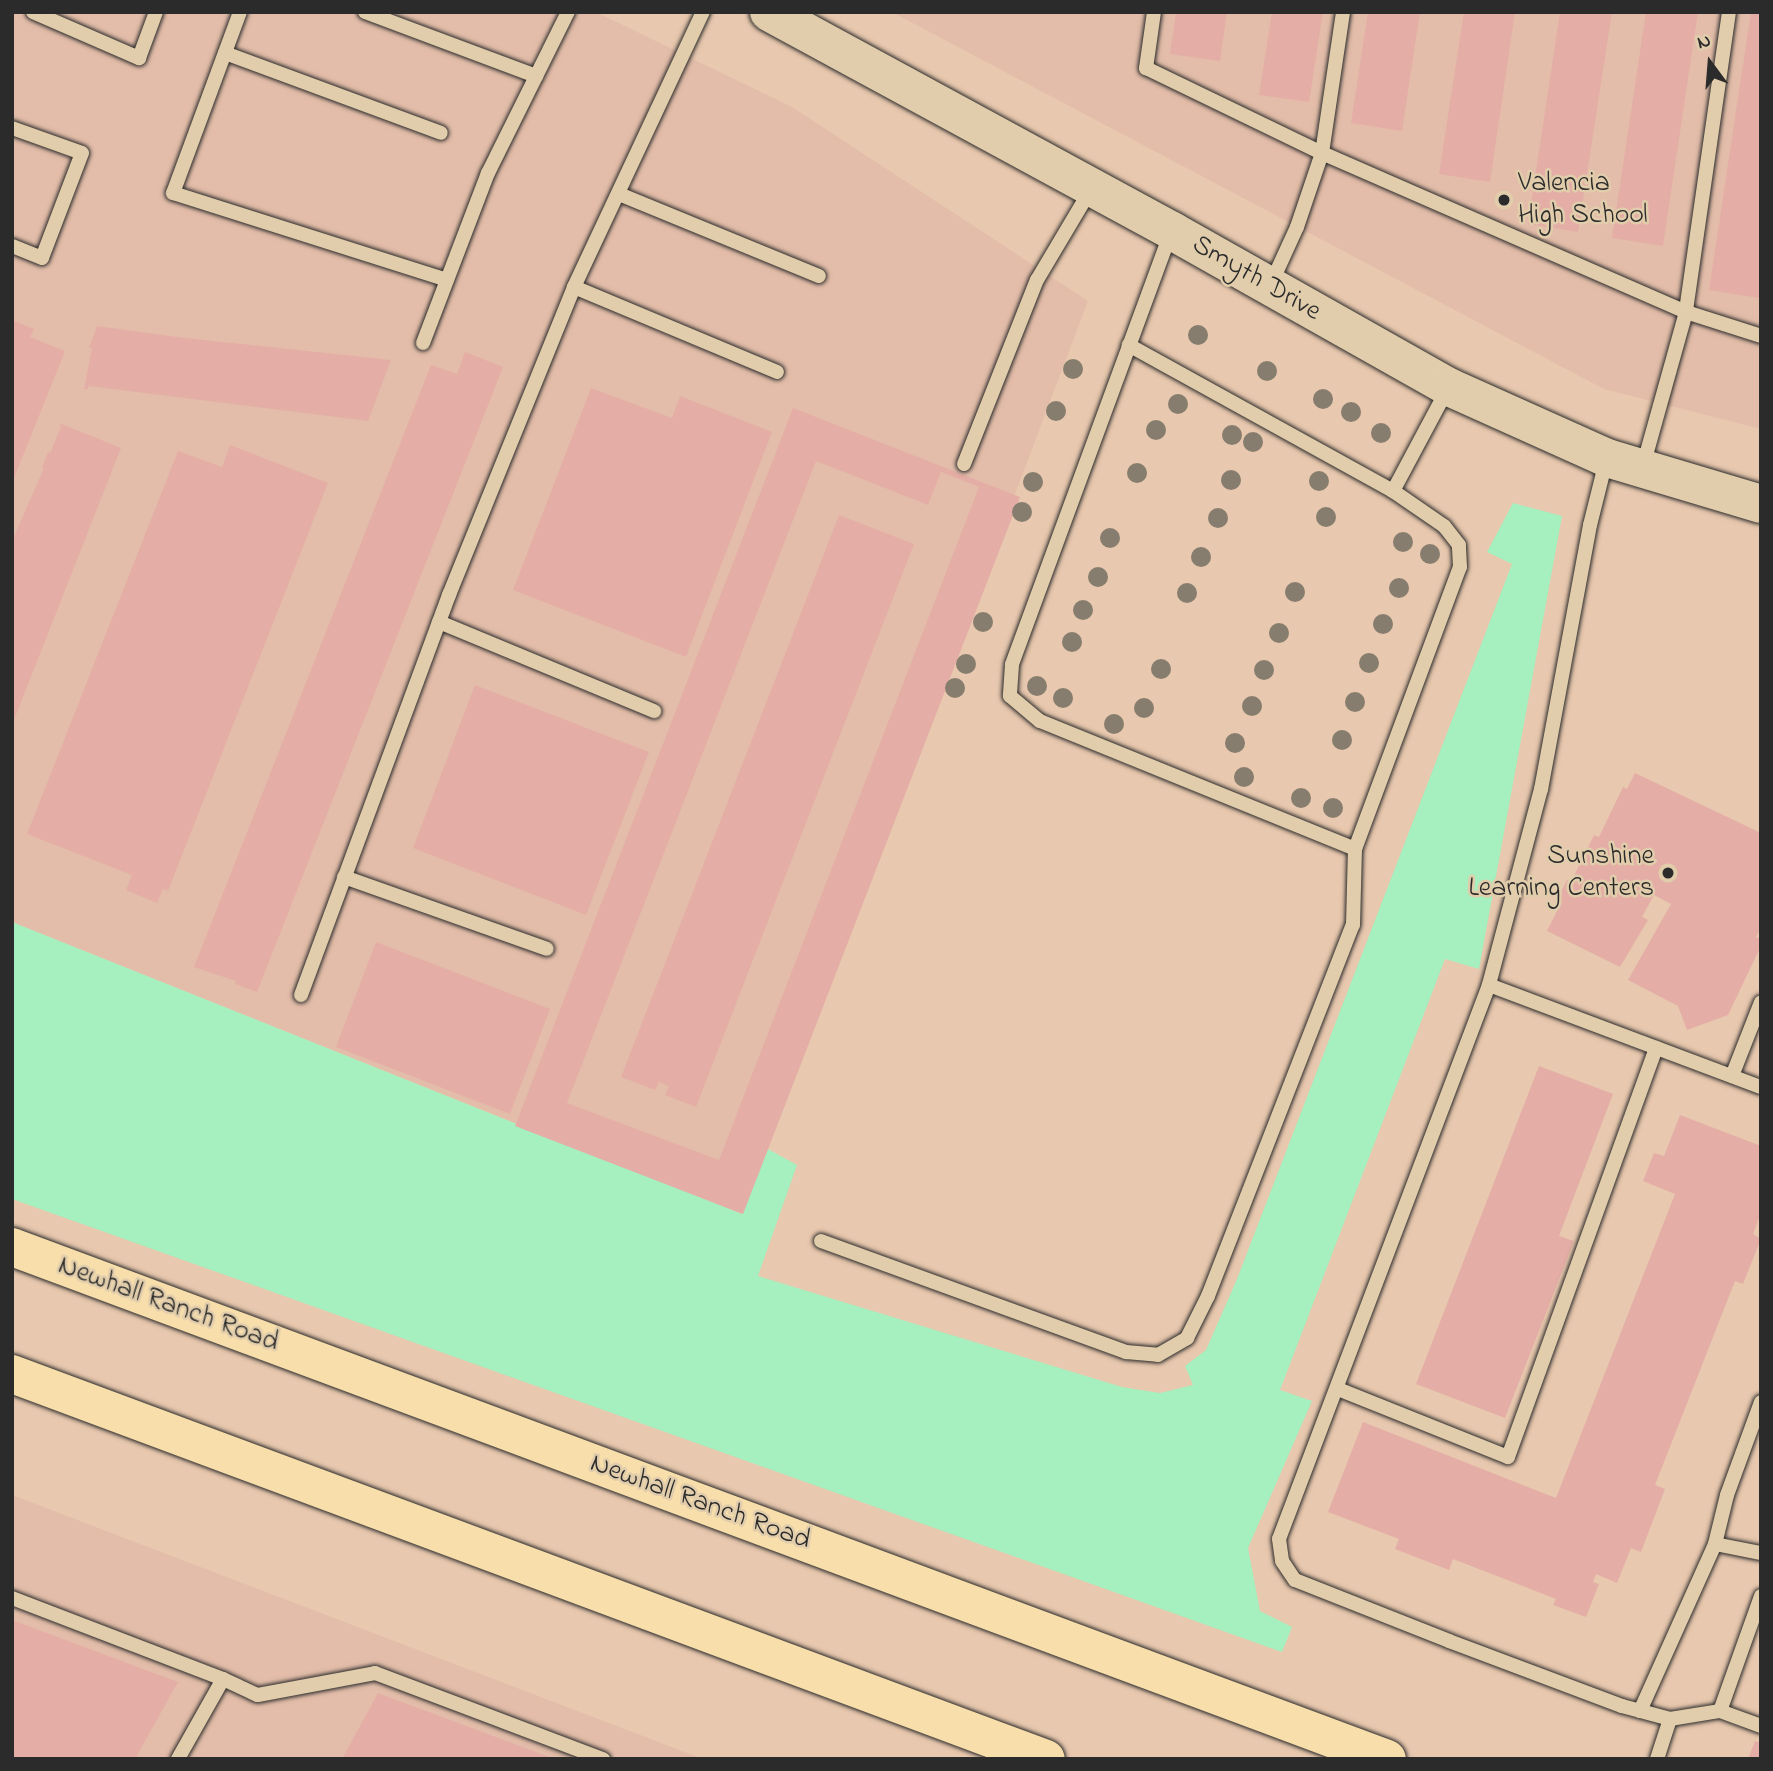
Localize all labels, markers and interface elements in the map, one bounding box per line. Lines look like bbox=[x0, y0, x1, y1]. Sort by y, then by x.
north arrow bbox=[1675, 28, 1745, 98]
text: N bbox=[1694, 28, 1714, 57]
place label: Valencia High School bbox=[1518, 167, 1648, 233]
marker: Valencia High School bbox=[1496, 192, 1512, 208]
street label: Smyth Drive bbox=[1185, 229, 1327, 329]
place label: Sunshine Learning Centers bbox=[1468, 840, 1654, 906]
marker: Sunshine Learning Centers bbox=[1660, 865, 1676, 881]
street label: Newhall Ranch Road bbox=[53, 1250, 283, 1360]
street label: Newhall Ranch Road bbox=[585, 1448, 815, 1558]

